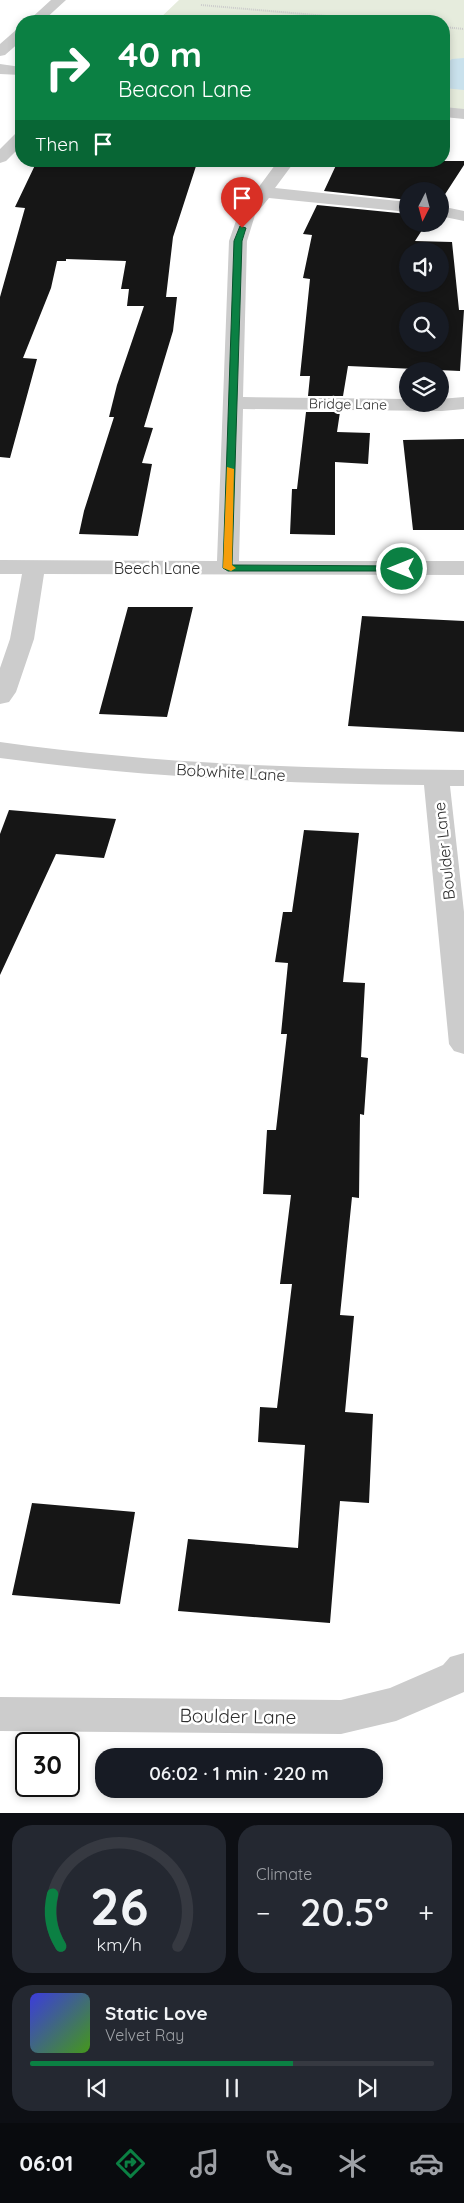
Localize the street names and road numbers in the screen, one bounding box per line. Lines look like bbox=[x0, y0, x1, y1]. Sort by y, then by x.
street label: Bridge Lane bbox=[309, 394, 387, 414]
street label: Beech Lane bbox=[114, 558, 200, 578]
street label: Bobwhite Lane bbox=[176, 759, 286, 785]
street label: Boulder Lane bbox=[429, 801, 459, 901]
street label: Boulder Lane bbox=[179, 1703, 297, 1729]

